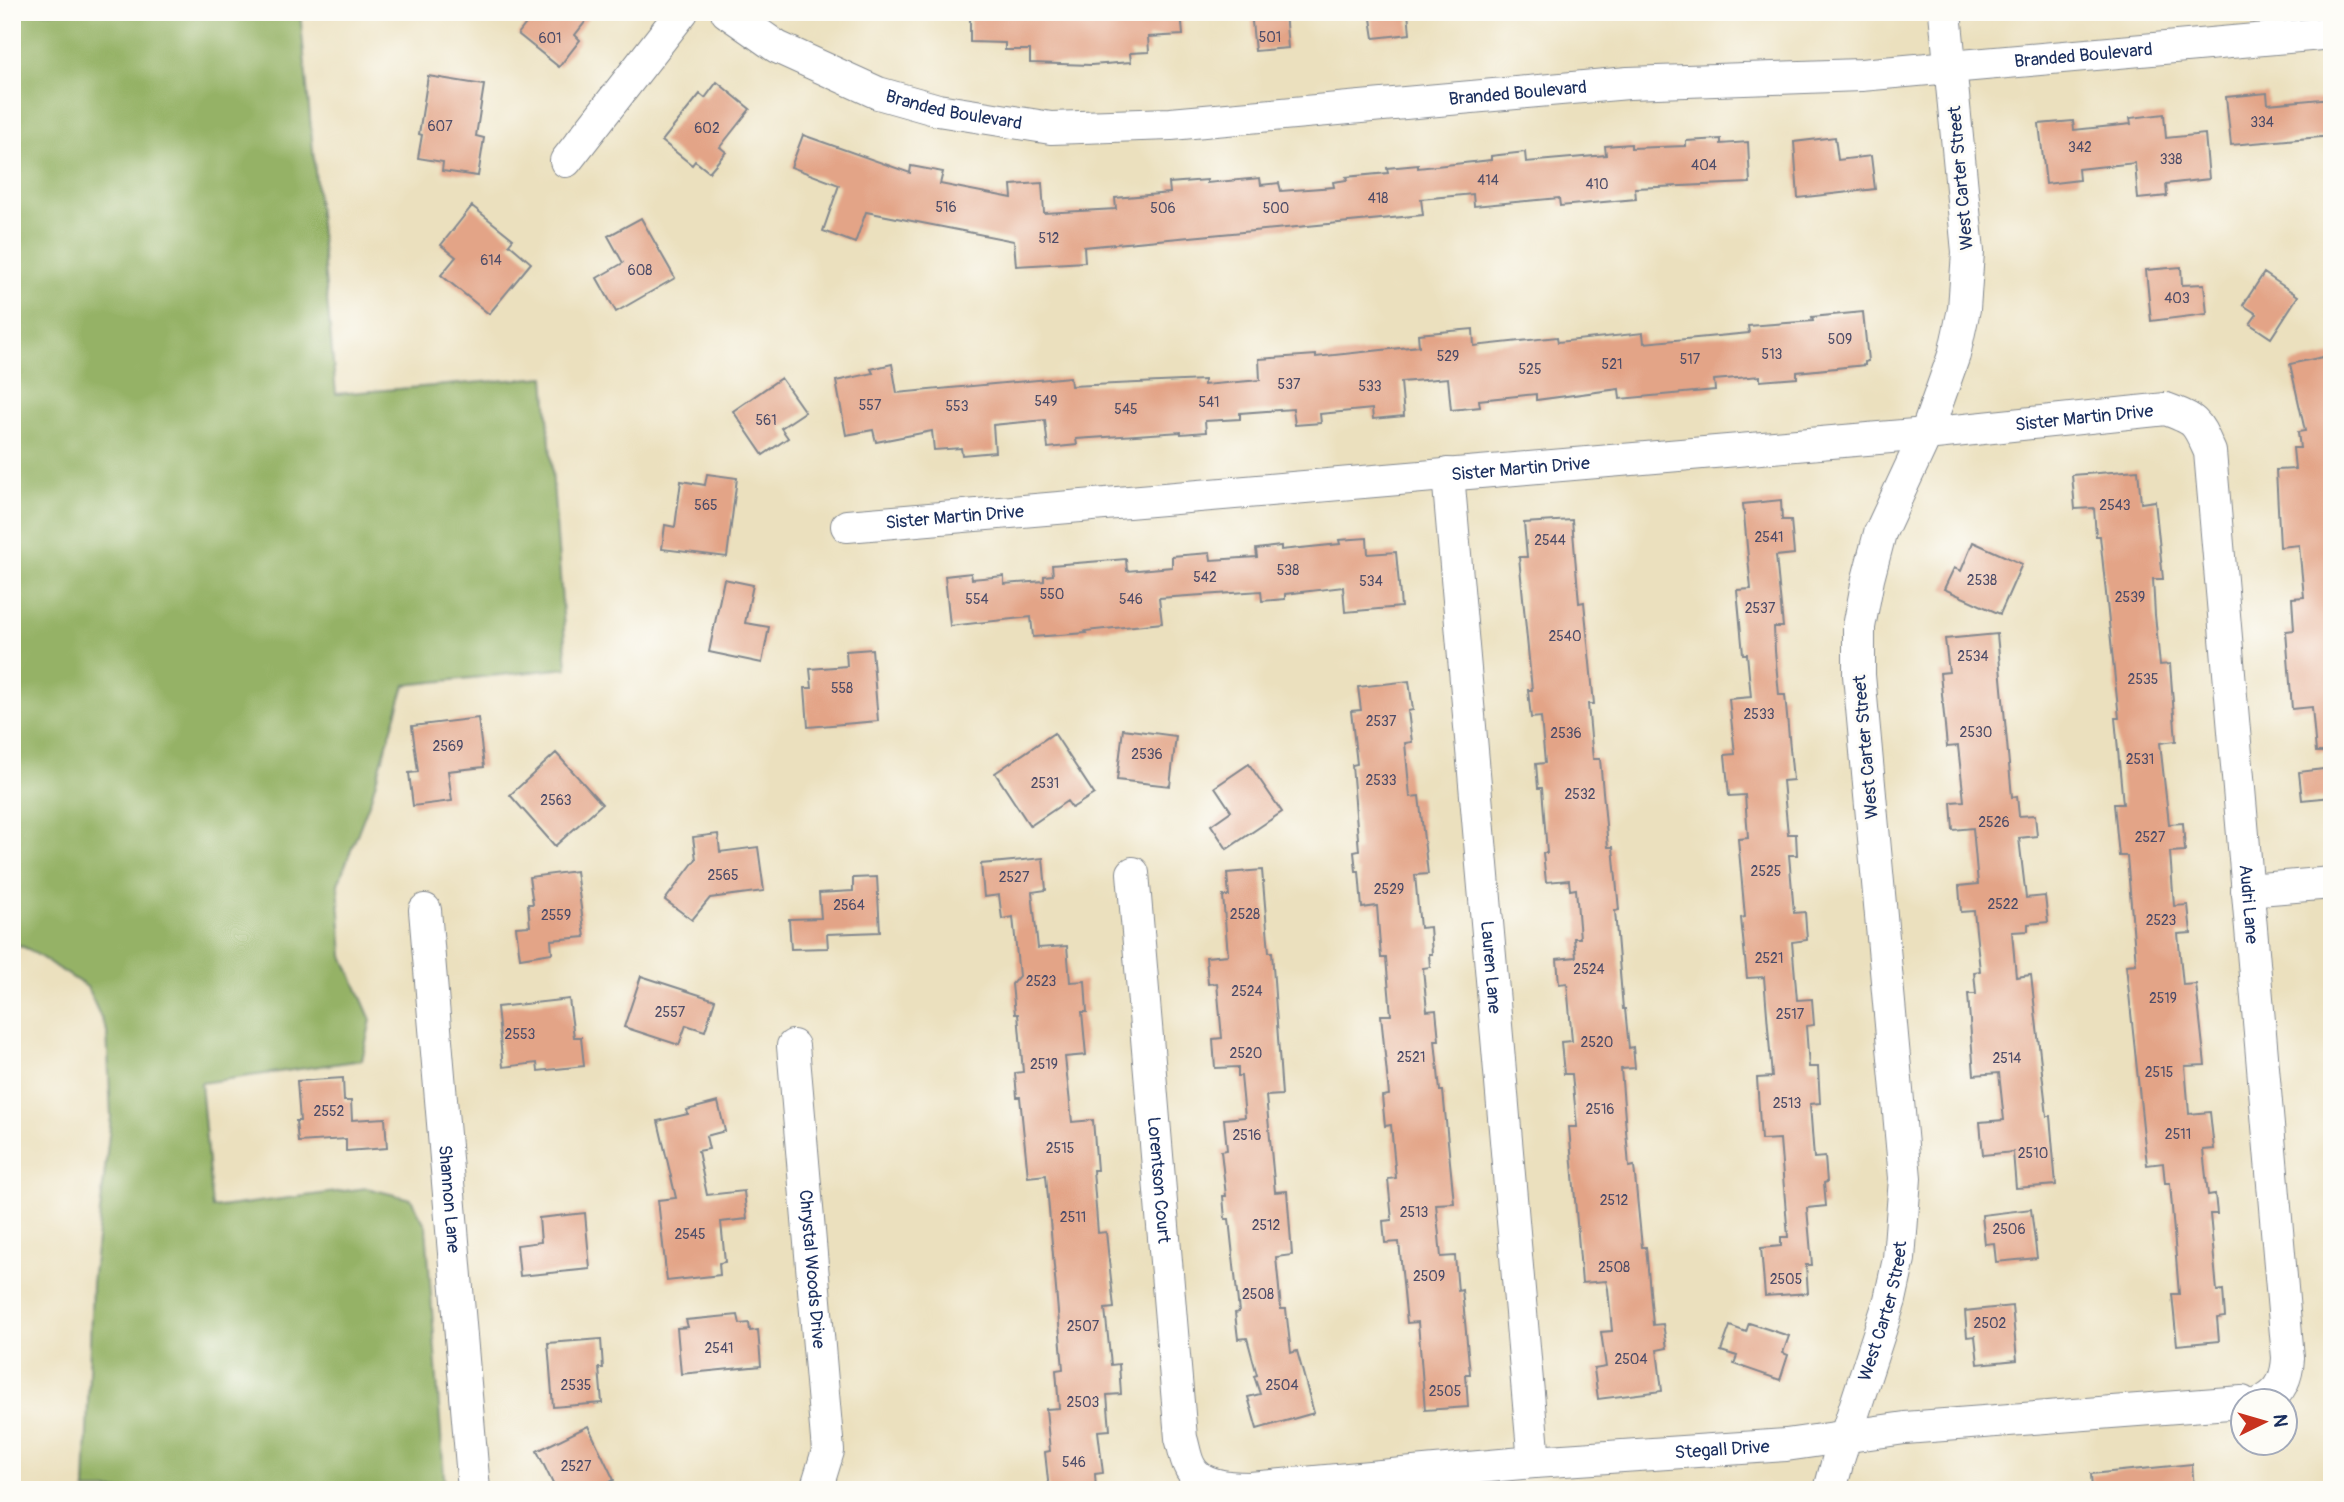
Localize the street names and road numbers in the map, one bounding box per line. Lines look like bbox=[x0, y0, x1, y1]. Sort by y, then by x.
street label: Branded Boulevard bbox=[2013, 38, 2153, 73]
street label: Branded Boulevard bbox=[1448, 75, 1588, 111]
street label: Branded Boulevard bbox=[883, 84, 1024, 135]
street label: West Carter Street bbox=[1943, 104, 1979, 251]
street label: Sister Martin Drive bbox=[2014, 399, 2155, 436]
street label: Sister Martin Drive bbox=[1450, 451, 1591, 486]
street label: Sister Martin Drive bbox=[884, 499, 1025, 534]
street label: West Carter Street bbox=[1848, 673, 1884, 820]
street label: Audri Lane bbox=[2234, 864, 2264, 945]
street label: Lauren Lane bbox=[1475, 920, 1506, 1015]
street label: Lorentson Court bbox=[1142, 1116, 1176, 1245]
street label: Shannon Lane bbox=[433, 1144, 465, 1254]
street label: Chrystal Woods Drive bbox=[794, 1189, 831, 1350]
street label: West Carter Street bbox=[1853, 1239, 1912, 1384]
street label: Stegall Drive bbox=[1674, 1435, 1770, 1464]

